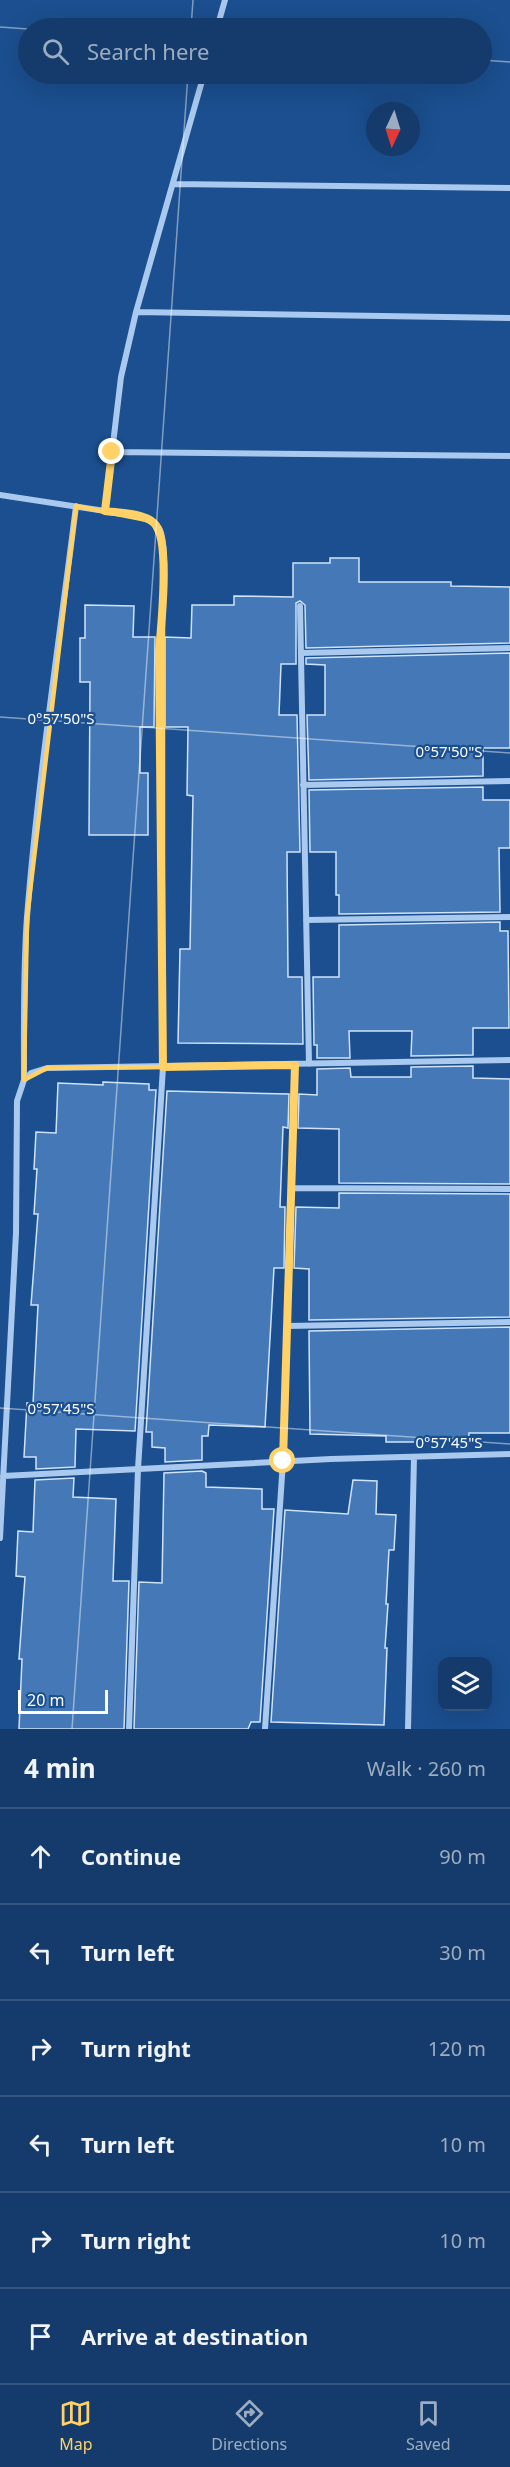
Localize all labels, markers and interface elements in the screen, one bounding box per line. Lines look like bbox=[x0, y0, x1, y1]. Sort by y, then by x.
search box bbox=[18, 18, 492, 84]
icon: search bbox=[39, 35, 72, 68]
text: Search here bbox=[87, 36, 209, 66]
north arrow bbox=[366, 102, 420, 156]
route end bbox=[98, 438, 124, 464]
text: 0°57'50"S bbox=[27, 708, 95, 728]
text: 0°57'50"S bbox=[415, 741, 483, 761]
text: 0°57'45"S bbox=[27, 1398, 95, 1418]
text: 0°57'45"S bbox=[415, 1432, 483, 1452]
route start bbox=[269, 1447, 295, 1473]
map controls bbox=[438, 1657, 492, 1711]
button: layers bbox=[438, 1657, 492, 1711]
scale bar bbox=[18, 1687, 108, 1714]
text: 20 m bbox=[27, 1689, 64, 1711]
text: 4 min bbox=[24, 1750, 96, 1786]
text: Walk · 260 m bbox=[367, 1755, 486, 1782]
icon: ahead bbox=[24, 1840, 57, 1873]
text: Continue bbox=[81, 1841, 181, 1871]
text: 90 m bbox=[439, 1843, 486, 1870]
icon: left bbox=[24, 1936, 57, 1969]
text: Turn left bbox=[81, 1937, 175, 1967]
text: 30 m bbox=[439, 1939, 486, 1966]
icon: right bbox=[24, 2032, 57, 2065]
text: Turn right bbox=[81, 2033, 191, 2063]
text: 120 m bbox=[428, 2035, 486, 2062]
icon: left bbox=[24, 2128, 57, 2161]
text: Turn left bbox=[81, 2129, 175, 2159]
text: 10 m bbox=[439, 2131, 486, 2158]
icon: right bbox=[24, 2224, 57, 2257]
text: Turn right bbox=[81, 2225, 191, 2255]
text: 10 m bbox=[439, 2227, 486, 2254]
icon: arrive bbox=[24, 2320, 57, 2353]
text: Arrive at destination bbox=[81, 2321, 308, 2351]
tab: Map bbox=[59, 2397, 93, 2455]
tab: Directions bbox=[211, 2397, 287, 2455]
tab: Saved bbox=[406, 2397, 451, 2455]

